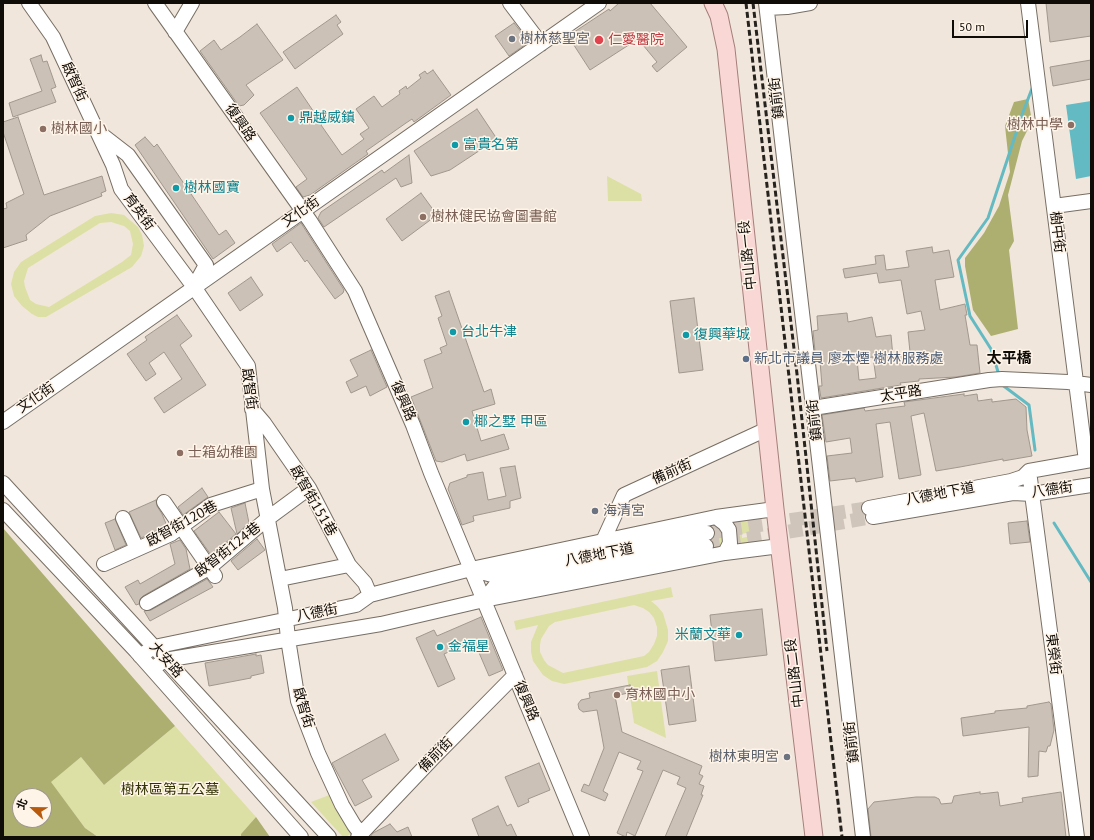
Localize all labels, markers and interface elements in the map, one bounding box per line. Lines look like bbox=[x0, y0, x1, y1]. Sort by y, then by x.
scale bar bbox=[954, 12, 1030, 38]
text: 50 m bbox=[959, 19, 985, 34]
place label: 樹林慈聖宮 bbox=[520, 31, 590, 47]
place label: 仁愛醫院 bbox=[608, 32, 664, 48]
marker: 樹林慈聖宮 bbox=[507, 34, 517, 44]
marker: 仁愛醫院 bbox=[593, 34, 605, 46]
street label: 啟智街 bbox=[58, 59, 90, 105]
street label: 鎮前街 bbox=[766, 76, 788, 120]
street label: 復興路 bbox=[221, 101, 259, 145]
place label: 鼎越威鎮 bbox=[299, 110, 355, 126]
marker: 鼎越威鎮 bbox=[286, 113, 296, 123]
place label: 樹林中學 bbox=[1007, 117, 1063, 133]
marker: 樹林中學 bbox=[1066, 120, 1076, 130]
place label: 樹林國小 bbox=[51, 121, 107, 137]
marker: 樹林國小 bbox=[38, 124, 48, 134]
place label: 富貴名第 bbox=[463, 137, 519, 153]
marker: 富貴名第 bbox=[450, 140, 460, 150]
place label: 樹林國寶 bbox=[184, 180, 240, 196]
marker: 樹林國寶 bbox=[171, 183, 181, 193]
street label: 育英街 bbox=[120, 190, 158, 234]
street label: 文化街 bbox=[279, 193, 323, 231]
place label: 樹林健民協會圖書館 bbox=[431, 209, 557, 225]
street label: 樹中街 bbox=[1046, 210, 1068, 254]
marker: 樹林健民協會圖書館 bbox=[418, 212, 428, 222]
street label: 中山路一段 bbox=[736, 219, 760, 291]
place label: 台北牛津 bbox=[461, 324, 517, 340]
marker: 台北牛津 bbox=[448, 327, 458, 337]
place label: 復興華城 bbox=[694, 327, 750, 343]
marker: 復興華城 bbox=[681, 330, 691, 340]
district label: 太平橋 bbox=[987, 350, 1031, 368]
place label: 新北市議員 廖本煙 樹林服務處 bbox=[754, 351, 943, 367]
marker: 新北市議員 廖本煙 樹林服務處 bbox=[741, 354, 751, 364]
street label: 啟智街 bbox=[238, 367, 260, 411]
street label: 復興路 bbox=[387, 378, 419, 424]
street label: 文化街 bbox=[14, 379, 58, 417]
street label: 太平路 bbox=[879, 382, 923, 406]
street label: 鎮前街 bbox=[804, 398, 826, 442]
place label: 椰之墅 甲區 bbox=[474, 414, 548, 430]
marker: 椰之墅 甲區 bbox=[461, 417, 471, 427]
place label: 士箱幼稚園 bbox=[188, 445, 258, 461]
marker: 士箱幼稚園 bbox=[175, 448, 185, 458]
street label: 備前街 bbox=[649, 456, 695, 488]
street label: 啟智街151巷 bbox=[286, 463, 340, 539]
street label: 八德地下道 bbox=[904, 479, 976, 509]
street label: 八德街 bbox=[1030, 479, 1074, 501]
street label: 啟智街120巷 bbox=[143, 498, 221, 550]
place label: 海清宮 bbox=[603, 503, 645, 519]
marker: 海清宮 bbox=[590, 506, 600, 516]
street label: 啟智街124巷 bbox=[192, 519, 264, 581]
street label: 八德地下道 bbox=[563, 540, 635, 570]
street label: 八德街 bbox=[295, 601, 339, 625]
place label: 米蘭文華 bbox=[675, 627, 731, 643]
marker: 米蘭文華 bbox=[734, 630, 744, 640]
street label: 東榮街 bbox=[1042, 632, 1064, 676]
street label: 中山路二段 bbox=[782, 637, 808, 709]
street label: 大安路 bbox=[146, 639, 186, 681]
place label: 金福星 bbox=[448, 639, 490, 655]
marker: 金福星 bbox=[435, 642, 445, 652]
street label: 復興路 bbox=[510, 678, 542, 724]
street label: 啟智街 bbox=[289, 685, 317, 731]
place label: 育林國中小 bbox=[625, 687, 695, 703]
marker: 育林國中小 bbox=[612, 690, 622, 700]
street label: 鎮前街 bbox=[841, 720, 863, 764]
street label: 備前街 bbox=[415, 734, 457, 776]
place label: 樹林東明宮 bbox=[709, 749, 779, 765]
marker: 樹林東明宮 bbox=[782, 752, 792, 762]
park label: 樹林區第五公墓 bbox=[121, 782, 219, 798]
north arrow bbox=[12, 788, 52, 828]
text: 北 bbox=[13, 796, 30, 812]

